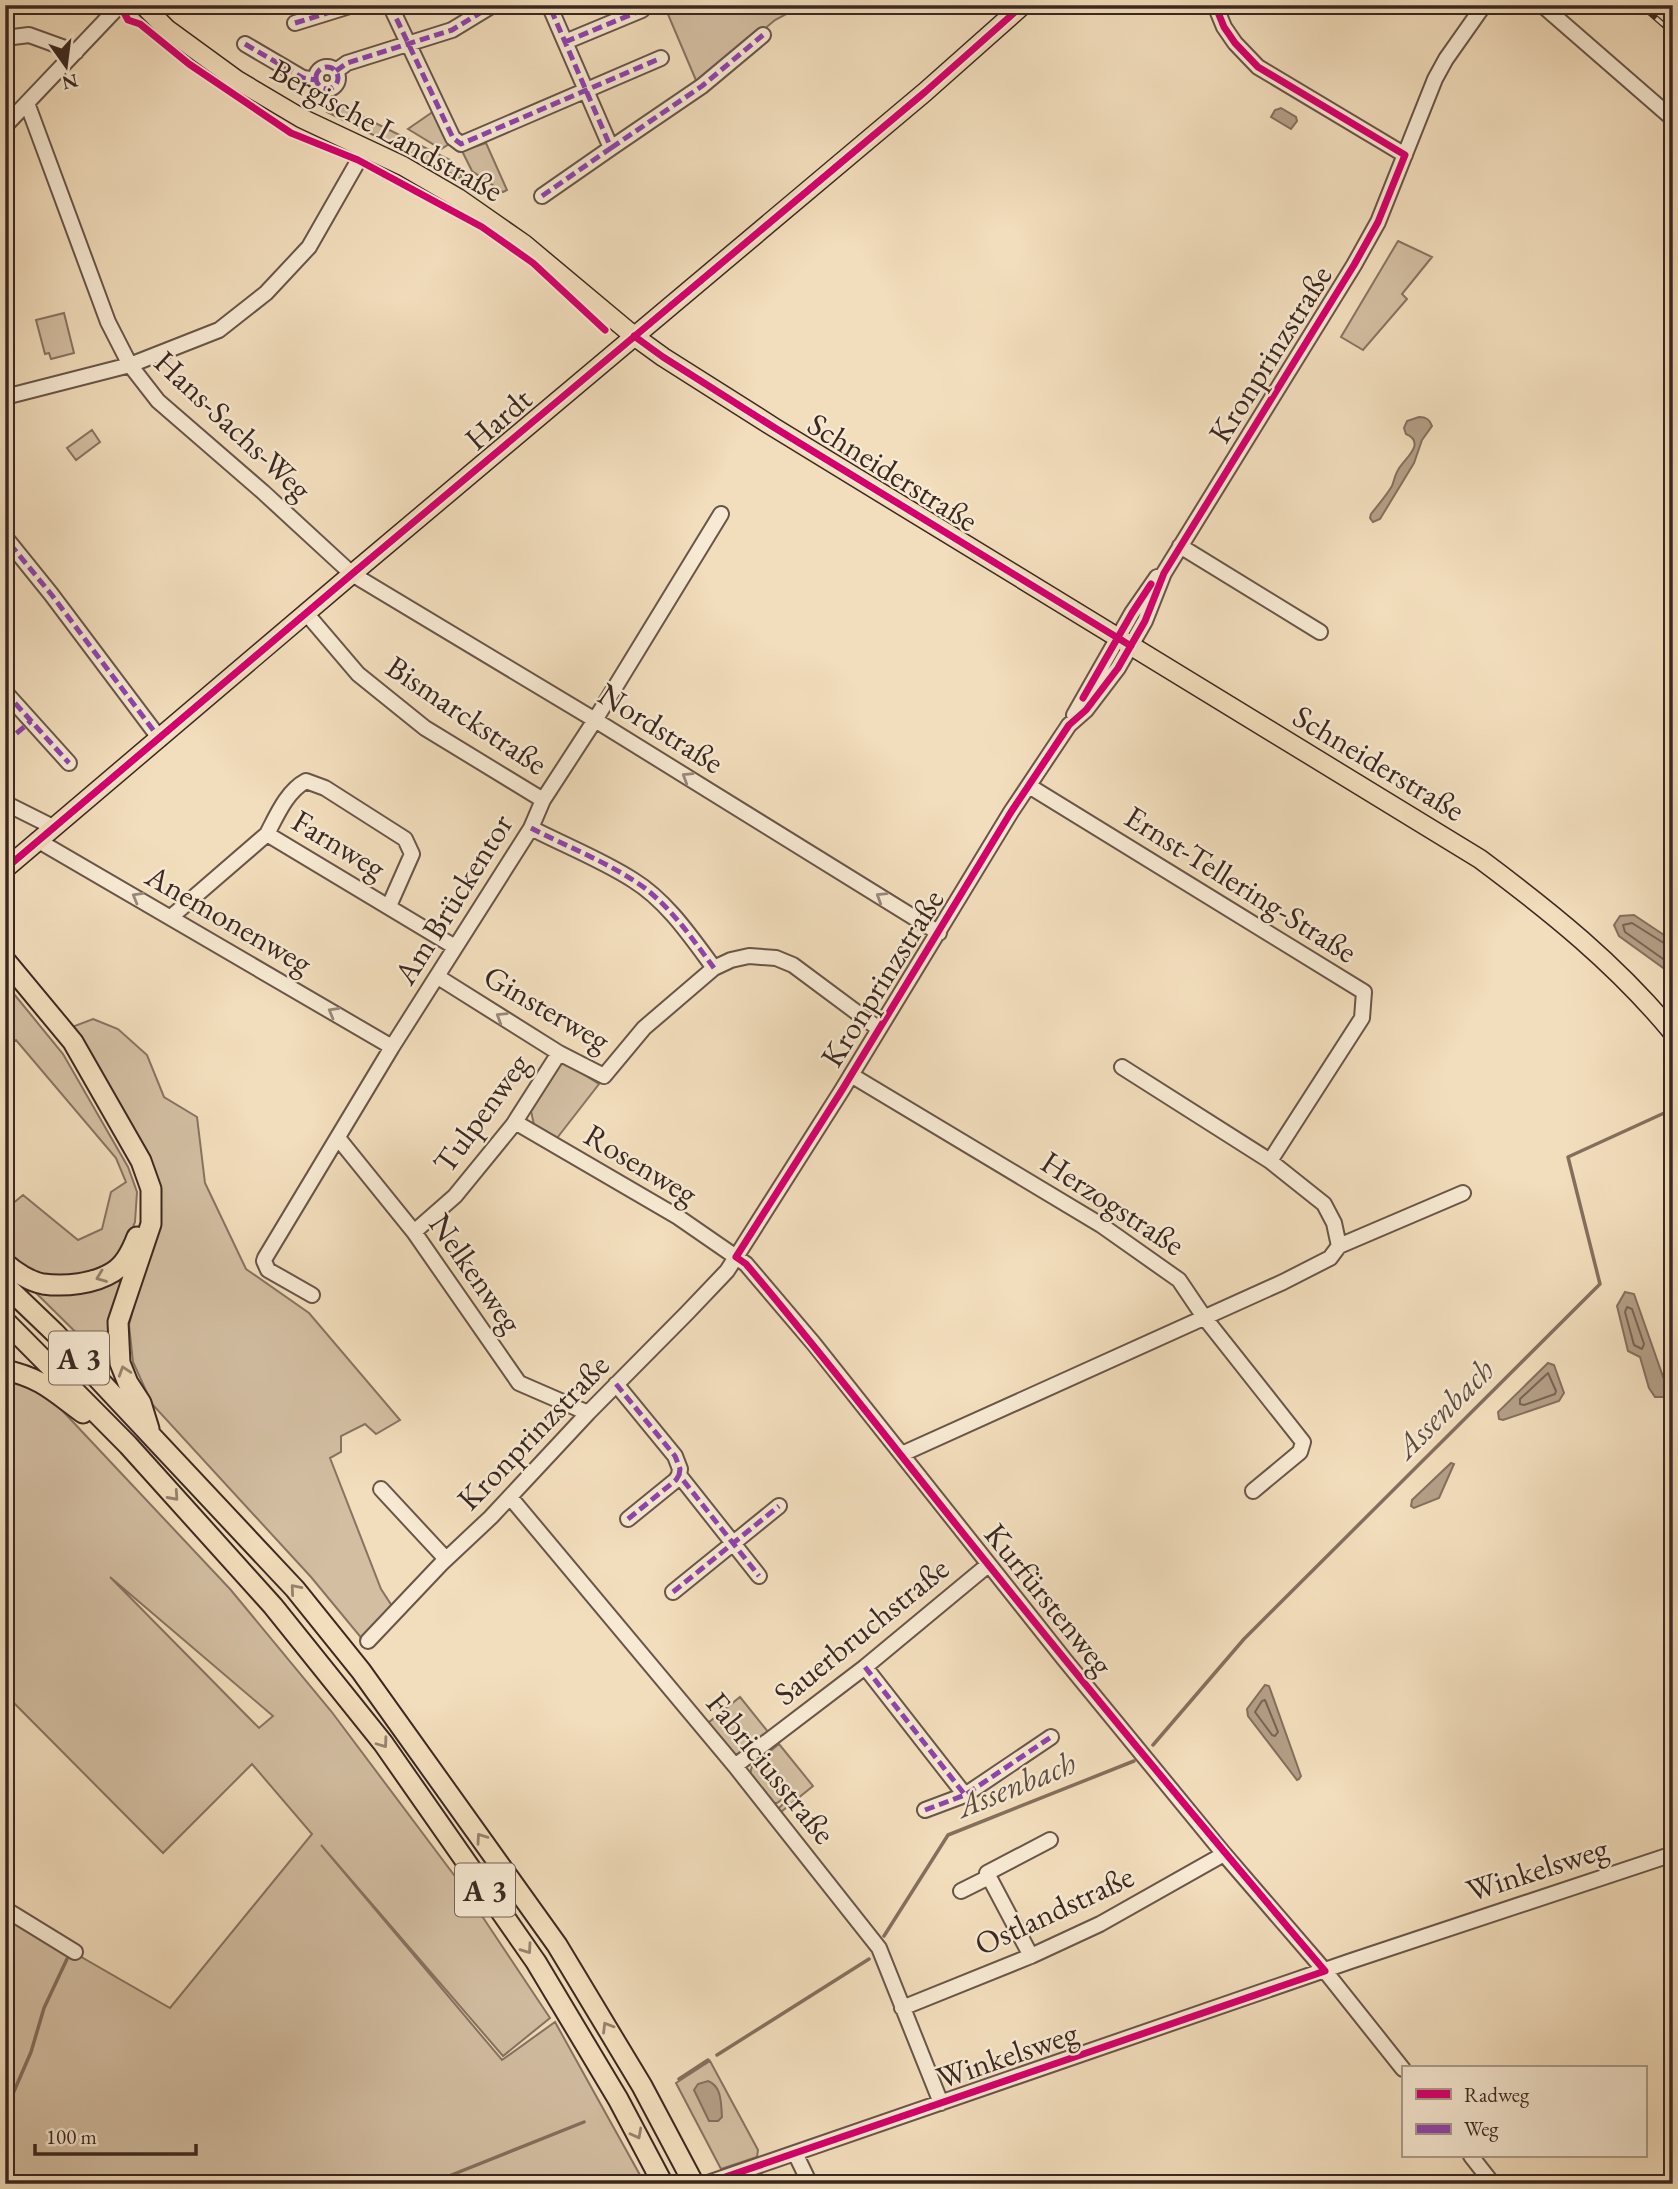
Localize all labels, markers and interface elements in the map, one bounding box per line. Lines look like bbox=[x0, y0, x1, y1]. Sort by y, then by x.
north arrow bbox=[32, 32, 102, 102]
street label: Bergische Landstraße bbox=[263, 49, 511, 211]
text: N bbox=[59, 68, 80, 96]
street label: Kronprinzstraße bbox=[1199, 257, 1341, 451]
street label: Hans-Sachs-Weg bbox=[145, 341, 322, 510]
street label: Hardt bbox=[456, 378, 540, 460]
street label: Schneiderstraße bbox=[800, 403, 986, 541]
street label: Bismarckstraße bbox=[378, 646, 556, 784]
street label: Nordstraße bbox=[590, 673, 732, 783]
street label: Schneiderstraße bbox=[1285, 695, 1473, 831]
one-way arrow bbox=[682, 773, 695, 786]
street label: Ernst-Tellering-Straße bbox=[1117, 796, 1365, 972]
street label: Farnweg bbox=[284, 800, 395, 889]
street label: Am Brückentor bbox=[383, 805, 522, 993]
street label: Anemonenweg bbox=[137, 854, 321, 984]
street label: Kronprinzstraße bbox=[811, 881, 953, 1075]
one-way arrow bbox=[876, 892, 889, 905]
one-way arrow bbox=[132, 893, 145, 906]
street label: Ginsterweg bbox=[476, 955, 619, 1062]
one-way arrow bbox=[328, 1008, 341, 1021]
one-way arrow bbox=[496, 1012, 509, 1025]
street label: Tulpenweg bbox=[423, 1044, 539, 1181]
street label: Rosenweg bbox=[577, 1114, 706, 1215]
street label: Herzogstraße bbox=[1033, 1141, 1193, 1265]
street label: Nelkenweg bbox=[420, 1205, 533, 1342]
one-way arrow bbox=[95, 1269, 107, 1283]
road number: A 3 bbox=[49, 1332, 109, 1384]
street label: Kronprinzstraße bbox=[448, 1345, 618, 1519]
water label: Assenbach bbox=[1383, 1349, 1503, 1469]
one-way arrow bbox=[118, 1365, 132, 1378]
one-way arrow bbox=[166, 1488, 178, 1501]
street label: Kurfürstenweg bbox=[975, 1514, 1124, 1684]
street label: Sauerbruchstraße bbox=[765, 1547, 957, 1715]
one-way arrow bbox=[291, 1585, 303, 1598]
street label: Fabriciusstraße bbox=[697, 1683, 845, 1853]
one-way arrow bbox=[374, 1735, 387, 1747]
water label: Assenbach bbox=[947, 1741, 1082, 1828]
street label: Winkelsweg bbox=[1461, 1826, 1614, 1912]
one-way arrow bbox=[477, 1833, 489, 1846]
street label: Ostlandstraße bbox=[968, 1855, 1140, 1965]
road number: A 3 bbox=[455, 1864, 515, 1916]
one-way arrow bbox=[519, 1941, 531, 1954]
street label: Winkelsweg bbox=[931, 2011, 1084, 2099]
one-way arrow bbox=[602, 2022, 615, 2035]
legend bbox=[1402, 2066, 1646, 2158]
text: Radweg bbox=[1464, 2081, 1530, 2108]
scale bar bbox=[35, 2112, 196, 2156]
text: Weg bbox=[1464, 2115, 1499, 2142]
text: 100 m bbox=[46, 2123, 97, 2150]
one-way arrow bbox=[629, 2127, 642, 2139]

